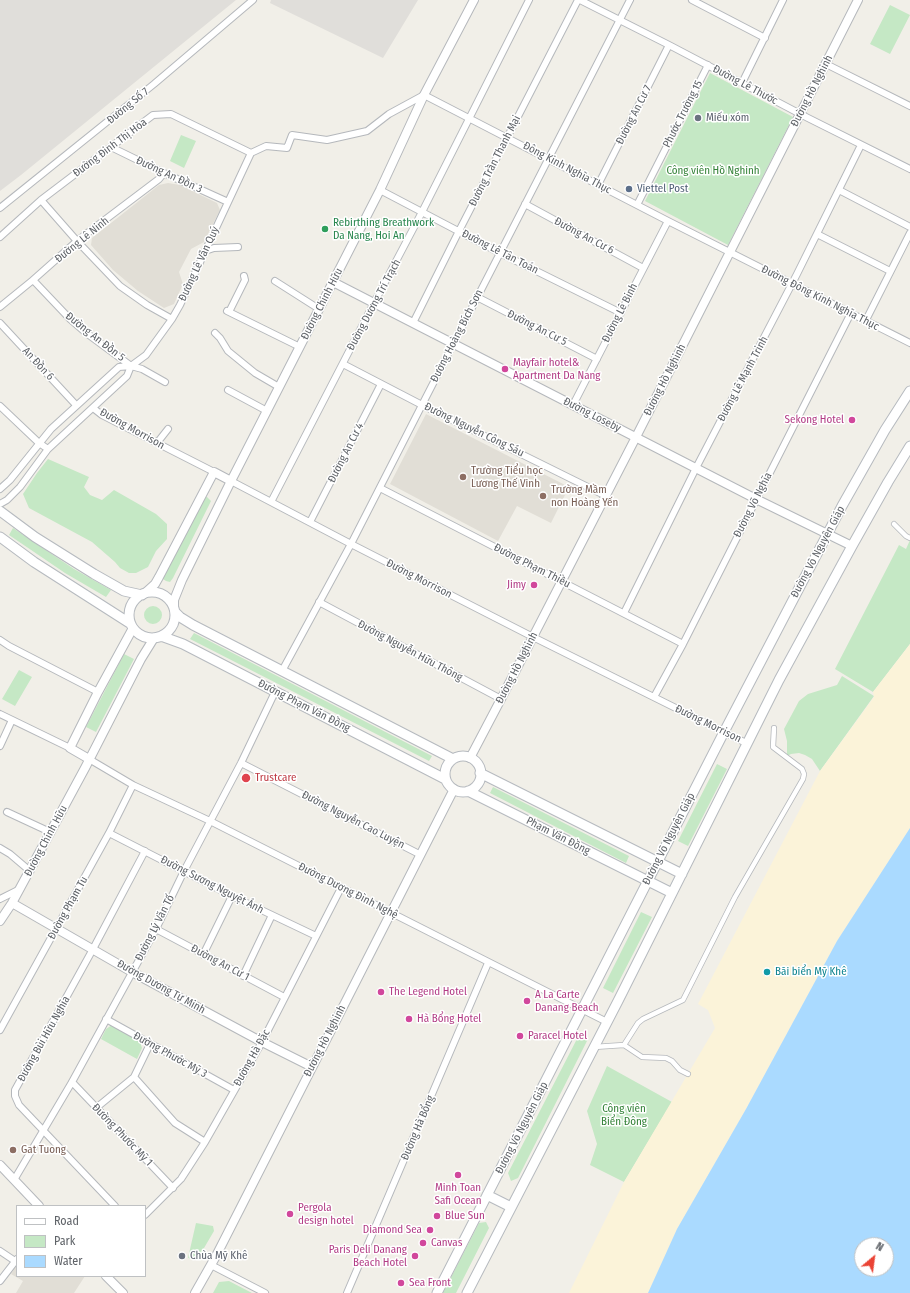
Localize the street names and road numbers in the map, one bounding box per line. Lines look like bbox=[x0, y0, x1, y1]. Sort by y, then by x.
street label: Đường Hồ Nghinh bbox=[788, 53, 836, 129]
street label: Đường Lê Thước bbox=[710, 62, 780, 108]
street label: Phước Trường 15 bbox=[660, 78, 706, 150]
street label: Đường An Cư 7 bbox=[613, 83, 655, 147]
street label: Đường Số 7 bbox=[104, 85, 152, 127]
street label: Đường Trần Thanh Mại bbox=[466, 113, 524, 209]
street label: Đường Đinh Thị Hòa bbox=[70, 116, 150, 180]
street label: Đông Kinh Nghĩa Thục bbox=[520, 139, 614, 197]
street label: Đường An Đồn 3 bbox=[134, 154, 204, 196]
street label: Đường Lê Ninh bbox=[52, 214, 112, 266]
street label: Đường An Cư 6 bbox=[552, 215, 616, 257]
street label: Đường Lê Văn Quý bbox=[176, 224, 222, 304]
street label: Đường Lê Tân Toán bbox=[459, 227, 541, 277]
street label: Đường Dương Trí Trạch bbox=[344, 257, 404, 353]
street label: Đường Đông Kinh Nghĩa Thục bbox=[759, 263, 881, 333]
street label: Đường Chính Hữu bbox=[298, 266, 346, 342]
street label: Đường Lê Binh bbox=[599, 281, 641, 345]
street label: Đường Hoàng Bích Sơn bbox=[428, 287, 486, 385]
street label: Đường An Cư 5 bbox=[505, 307, 569, 349]
street label: Đường An Đồn 5 bbox=[63, 310, 127, 364]
street label: Đường Lê Mạnh Trinh bbox=[715, 334, 771, 424]
street label: Đường Hồ Nghinh bbox=[641, 342, 689, 418]
street label: An Đồn 6 bbox=[19, 345, 57, 383]
street label: Đường Loseby bbox=[561, 395, 623, 435]
street label: Đường Nguyễn Công Sáu bbox=[422, 400, 526, 460]
street label: Đường Morrison bbox=[97, 406, 167, 452]
street label: Đường An Cư 4 bbox=[325, 421, 367, 485]
street label: Đường Võ Nghĩa bbox=[731, 470, 775, 540]
street label: Đường Võ Nguyên Giáp bbox=[788, 504, 848, 600]
street label: Đường Phạm Thiều bbox=[491, 541, 573, 591]
street label: Đường Morrison bbox=[384, 557, 454, 601]
street label: Đường Nguyễn Hữu Thông bbox=[355, 618, 465, 684]
street label: Đường Hồ Nghinh bbox=[493, 630, 541, 706]
street label: Đường Phạm Văn Đồng bbox=[256, 677, 352, 735]
street label: Đường Morrison bbox=[673, 702, 743, 746]
street label: Đường Nguyễn Cao Luyện bbox=[299, 788, 407, 852]
street label: Đường Võ Nguyên Giáp bbox=[640, 791, 698, 887]
street label: Đường Chính Hữu bbox=[22, 803, 70, 879]
street label: Phạm Văn Đồng bbox=[524, 814, 592, 858]
street label: Đường Sương Nguyệt Ánh bbox=[158, 853, 266, 917]
street label: Đường Dương Đình Nghệ bbox=[296, 860, 400, 922]
street label: Đường Phạm Tu bbox=[45, 874, 91, 942]
street label: Đường Lý Văn Tố bbox=[133, 893, 177, 963]
street label: Đường An Cư 1 bbox=[188, 942, 252, 984]
street label: Đường Dương Tự Minh bbox=[114, 957, 208, 1017]
street label: Đường Bùi Hữu Nghĩa bbox=[15, 994, 73, 1084]
street label: Đường Hồ Nghinh bbox=[301, 1003, 349, 1079]
street label: Đường Hà Đặc bbox=[231, 1027, 273, 1089]
street label: Đường Phước Mỹ 3 bbox=[131, 1029, 209, 1081]
street label: Đường Võ Nguyên Giáp bbox=[493, 1080, 551, 1176]
street label: Đường Hà Bổng bbox=[398, 1094, 438, 1162]
street label: Đường Phước Mỹ 1 bbox=[89, 1101, 155, 1169]

